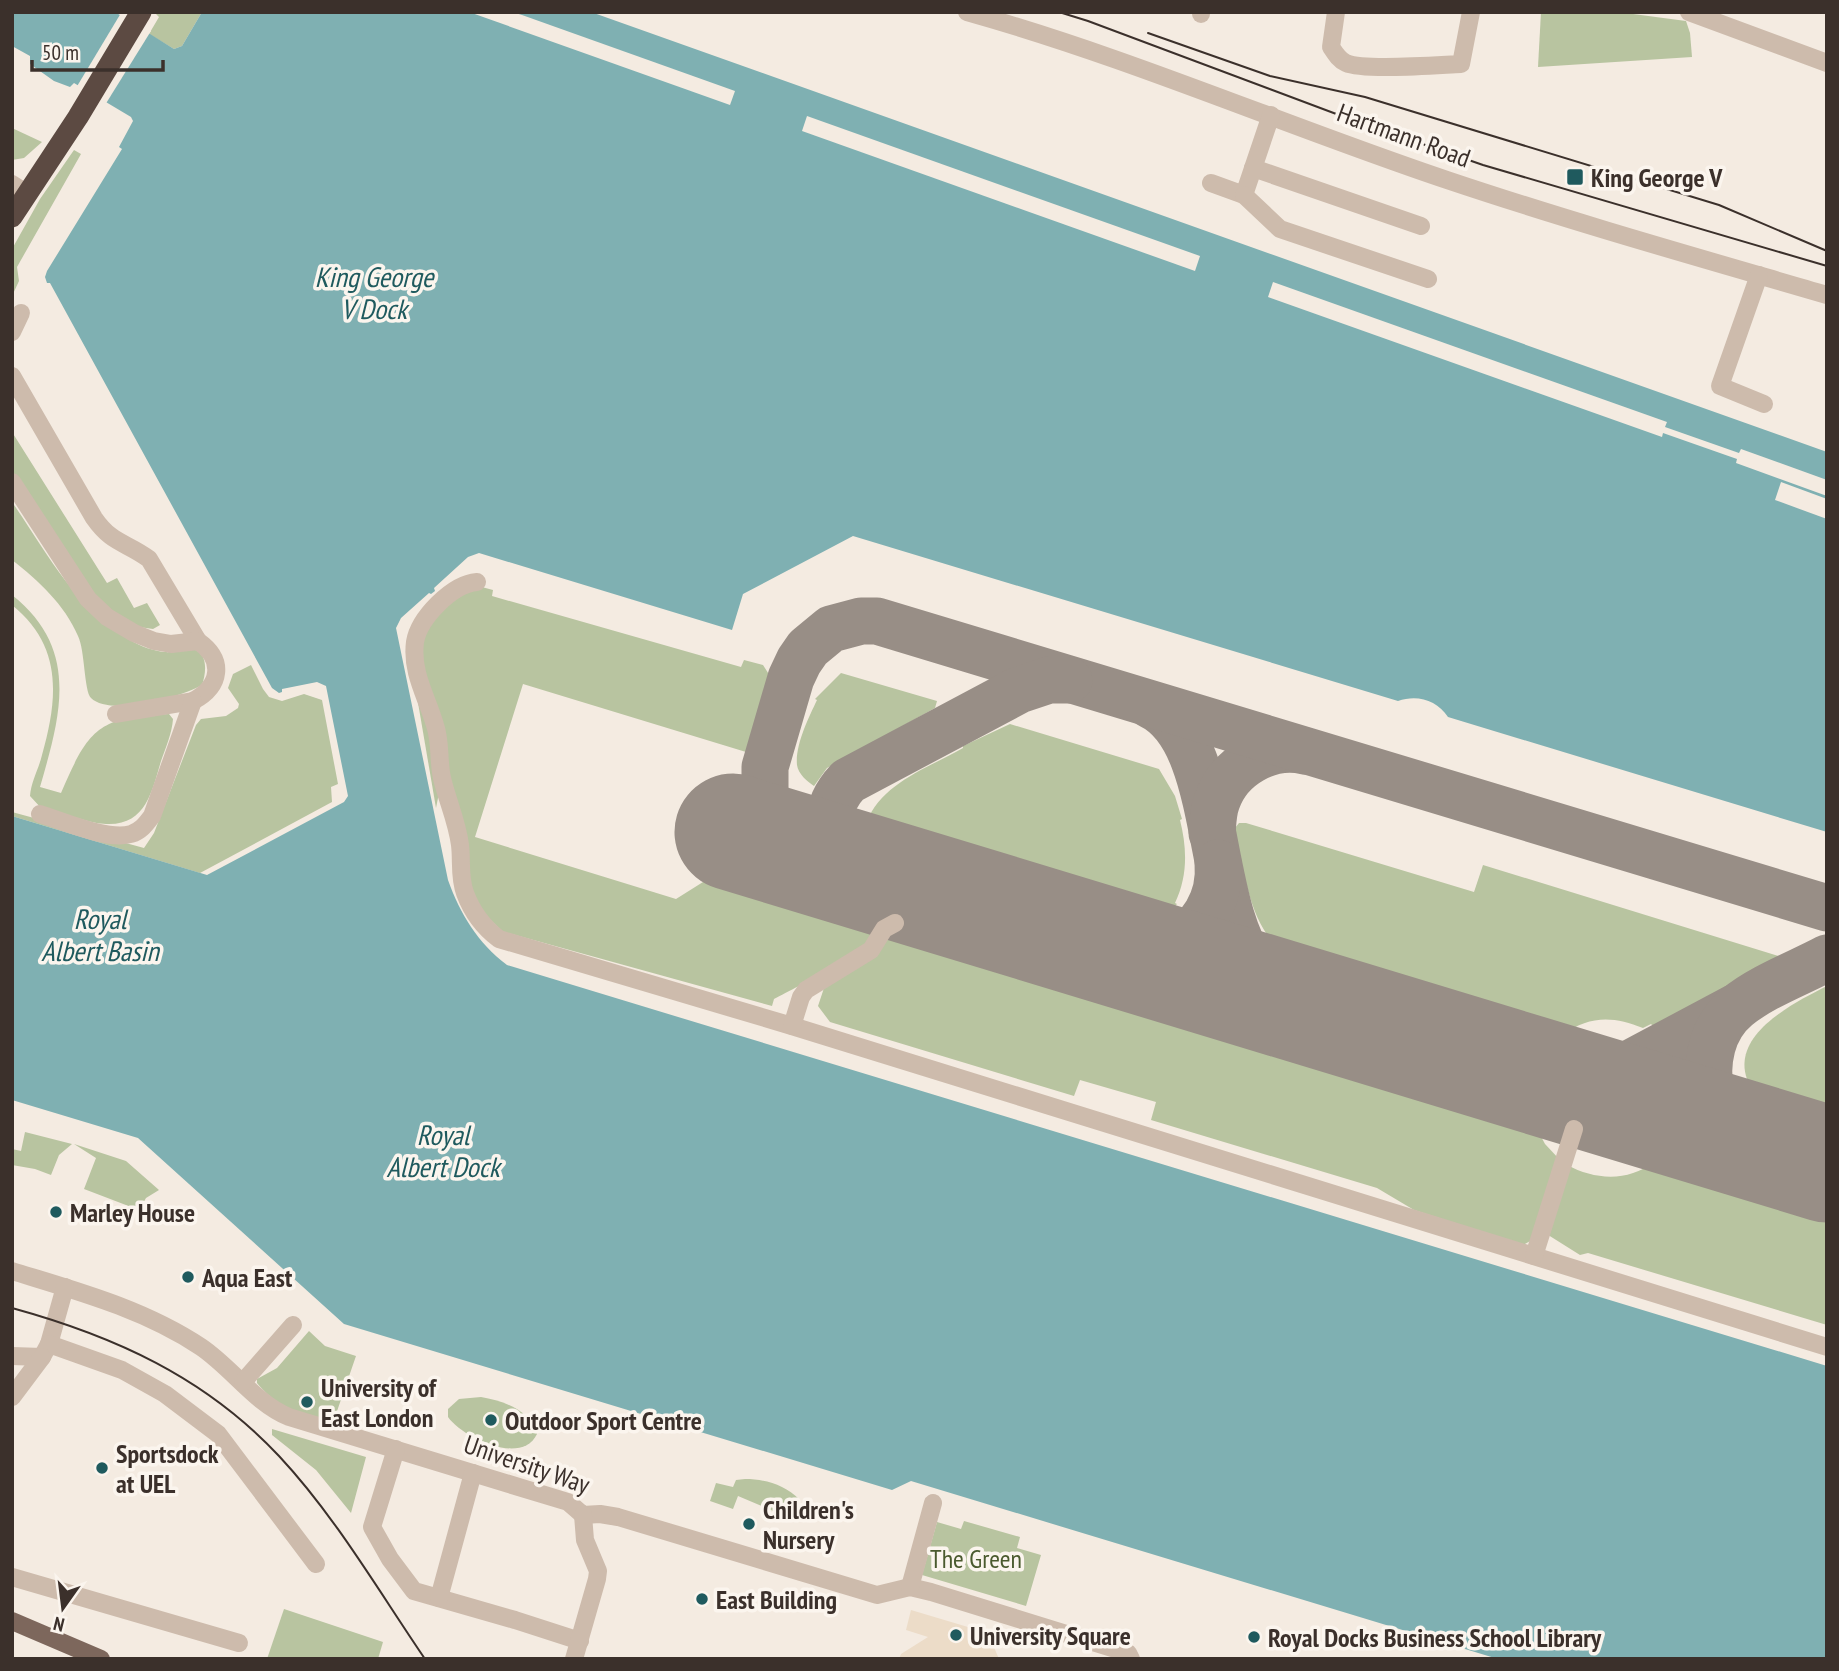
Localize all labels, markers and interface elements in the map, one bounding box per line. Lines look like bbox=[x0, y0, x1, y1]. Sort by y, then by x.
scale bar bbox=[32, 28, 163, 72]
text: 50 m bbox=[42, 39, 79, 66]
street label: Hartmann Road bbox=[1333, 96, 1475, 174]
place label: King George V bbox=[1591, 161, 1723, 194]
marker: King George V bbox=[1565, 167, 1585, 187]
water label: King George V Dock bbox=[315, 258, 436, 327]
water label: Royal Albert Basin bbox=[41, 900, 161, 969]
water label: Royal Albert Dock bbox=[386, 1116, 503, 1185]
place label: Marley House bbox=[70, 1196, 195, 1229]
marker: Marley House bbox=[48, 1204, 64, 1220]
place label: Aqua East bbox=[201, 1261, 293, 1294]
marker: Aqua East bbox=[180, 1269, 196, 1285]
place label: University of East London bbox=[321, 1371, 438, 1434]
marker: University of East London bbox=[299, 1394, 315, 1410]
place label: Outdoor Sport Centre bbox=[505, 1404, 702, 1437]
marker: Outdoor Sport Centre bbox=[483, 1412, 499, 1428]
street label: University Way bbox=[460, 1427, 594, 1501]
place label: Sportsdock at UEL bbox=[116, 1437, 219, 1500]
marker: Sportsdock at UEL bbox=[94, 1460, 110, 1476]
place label: Children's Nursery bbox=[763, 1493, 854, 1556]
marker: Children's Nursery bbox=[741, 1516, 757, 1532]
park label: The Green bbox=[930, 1542, 1022, 1575]
north arrow bbox=[28, 1573, 98, 1643]
place label: East Building bbox=[716, 1583, 837, 1616]
marker: East Building bbox=[694, 1591, 710, 1607]
text: N bbox=[51, 1612, 67, 1637]
place label: University Square bbox=[970, 1619, 1131, 1652]
place label: Royal Docks Business School Library bbox=[1268, 1621, 1602, 1654]
marker: University Square bbox=[948, 1627, 964, 1643]
marker: Royal Docks Business School Library bbox=[1246, 1629, 1262, 1645]

